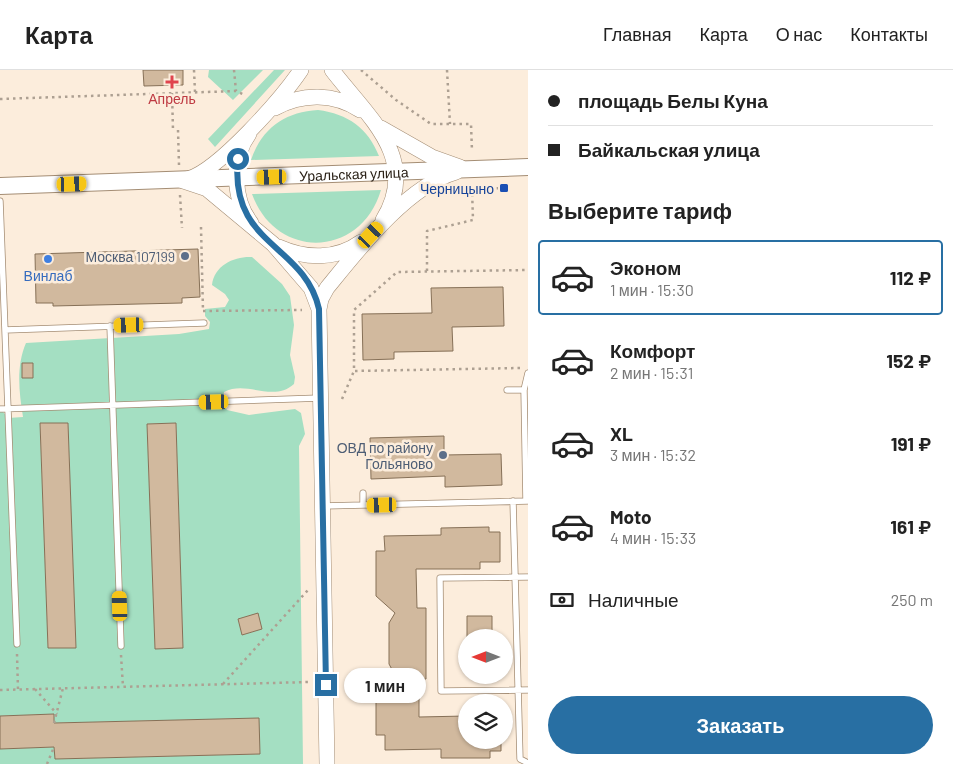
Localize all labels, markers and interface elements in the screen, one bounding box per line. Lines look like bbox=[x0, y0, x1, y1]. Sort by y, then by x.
text: Карта bbox=[25, 20, 93, 49]
text: Главная bbox=[603, 23, 672, 45]
text: Карта bbox=[700, 23, 748, 45]
text: О нас bbox=[776, 23, 822, 45]
text: Контакты bbox=[850, 23, 928, 45]
marker: Апрель bbox=[166, 76, 178, 88]
text: площадь Белы Куна bbox=[578, 89, 768, 112]
place label: Апрель bbox=[148, 90, 196, 107]
text: Байкальская улица bbox=[578, 138, 760, 161]
route start bbox=[227, 148, 249, 170]
street label: Уральская улица bbox=[299, 163, 409, 184]
car bbox=[256, 169, 287, 185]
car bbox=[56, 176, 87, 192]
place label: Черницыно bbox=[420, 180, 494, 197]
marker: Черницыно bbox=[498, 182, 510, 194]
text: Выберите тариф bbox=[548, 197, 732, 223]
car bbox=[355, 219, 386, 251]
place label: Москва 107199 bbox=[85, 248, 175, 265]
marker: Москва 107199 bbox=[179, 250, 191, 262]
marker: Винлаб bbox=[42, 253, 54, 265]
icon: car bbox=[550, 255, 595, 300]
text: Эконом bbox=[610, 256, 681, 279]
text: 112 ₽ bbox=[890, 266, 931, 289]
place label: Винлаб bbox=[24, 267, 72, 284]
text: 1 мин · 15:30 bbox=[610, 280, 694, 299]
car bbox=[113, 317, 144, 333]
icon: car bbox=[550, 338, 595, 383]
text: Комфорт bbox=[610, 339, 695, 362]
text: 152 ₽ bbox=[886, 349, 931, 372]
text: 2 мин · 15:31 bbox=[610, 363, 693, 382]
car bbox=[198, 394, 229, 410]
icon: car bbox=[550, 421, 595, 466]
text: XL bbox=[610, 422, 633, 445]
text: 191 ₽ bbox=[891, 432, 931, 455]
place label: ОВД по району Гольяново bbox=[337, 439, 433, 472]
text: 3 мин · 15:32 bbox=[610, 445, 696, 464]
marker: ОВД по району Гольяново bbox=[437, 449, 449, 461]
car bbox=[366, 497, 397, 513]
icon: car bbox=[550, 504, 595, 549]
text: Moto bbox=[610, 505, 652, 528]
text: 161 ₽ bbox=[890, 515, 931, 538]
text: 4 мин · 15:33 bbox=[610, 528, 696, 547]
icon: cash bbox=[548, 586, 576, 614]
text: Наличные bbox=[588, 588, 679, 611]
text: 250 m bbox=[891, 590, 933, 609]
car bbox=[111, 591, 128, 621]
north arrow bbox=[458, 629, 512, 684]
map controls bbox=[458, 629, 513, 749]
callout: 1 мин bbox=[344, 668, 426, 702]
route end bbox=[315, 674, 337, 696]
text: 1 мин bbox=[365, 676, 405, 695]
button: layers bbox=[458, 694, 513, 749]
button: Заказать bbox=[548, 696, 933, 754]

